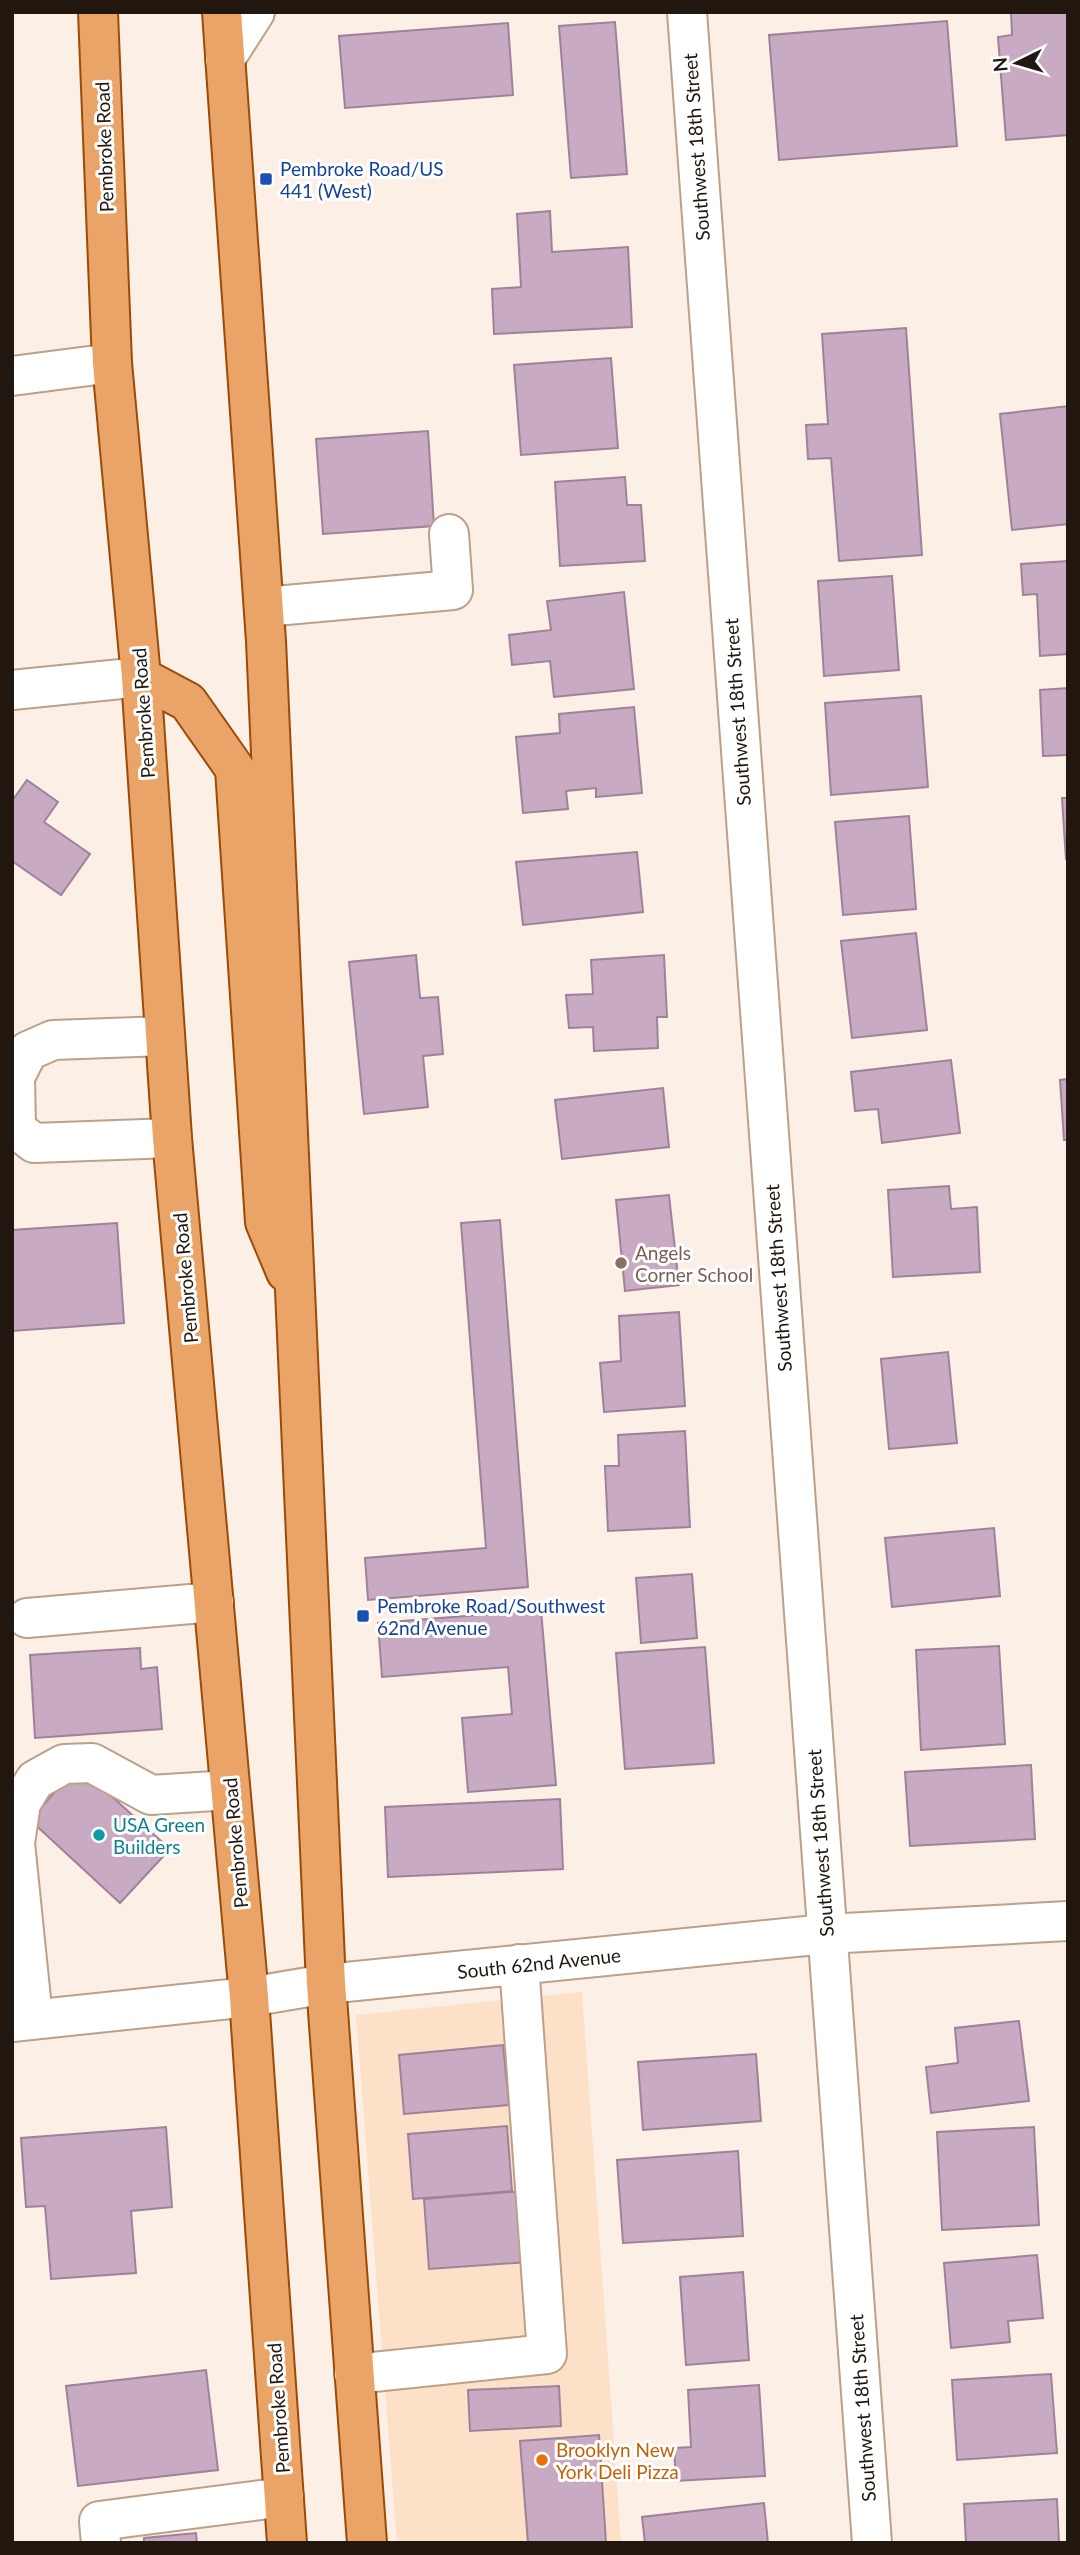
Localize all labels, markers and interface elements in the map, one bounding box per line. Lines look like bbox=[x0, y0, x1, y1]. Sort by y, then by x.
north arrow bbox=[982, 28, 1052, 98]
street label: Southwest 18th Street bbox=[678, 52, 714, 242]
text: N bbox=[987, 56, 1012, 73]
street label: Pembroke Road bbox=[90, 81, 118, 213]
place label: Pembroke Road/US 441 (West) bbox=[280, 157, 444, 202]
marker: Pembroke Road/US 441 (West) bbox=[258, 171, 274, 187]
street label: Southwest 18th Street bbox=[719, 617, 755, 807]
street label: Pembroke Road bbox=[127, 647, 159, 779]
street label: Southwest 18th Street bbox=[760, 1183, 796, 1373]
street label: Pembroke Road bbox=[168, 1212, 202, 1344]
place label: Angels Corner School bbox=[635, 1241, 753, 1286]
marker: Angels Corner School bbox=[613, 1255, 629, 1271]
place label: Pembroke Road/Southwest 62nd Avenue bbox=[377, 1594, 605, 1639]
marker: Pembroke Road/Southwest 62nd Avenue bbox=[355, 1608, 371, 1624]
street label: Southwest 18th Street bbox=[802, 1748, 838, 1938]
street label: Pembroke Road bbox=[218, 1777, 252, 1909]
place label: USA Green Builders bbox=[113, 1813, 205, 1858]
marker: USA Green Builders bbox=[91, 1827, 107, 1843]
street label: South 62nd Avenue bbox=[456, 1943, 622, 1983]
street label: Southwest 18th Street bbox=[844, 2313, 880, 2503]
street label: Pembroke Road bbox=[262, 2342, 294, 2474]
place label: Brooklyn New York Deli Pizza bbox=[556, 2438, 679, 2483]
marker: Brooklyn New York Deli Pizza bbox=[534, 2452, 550, 2468]

